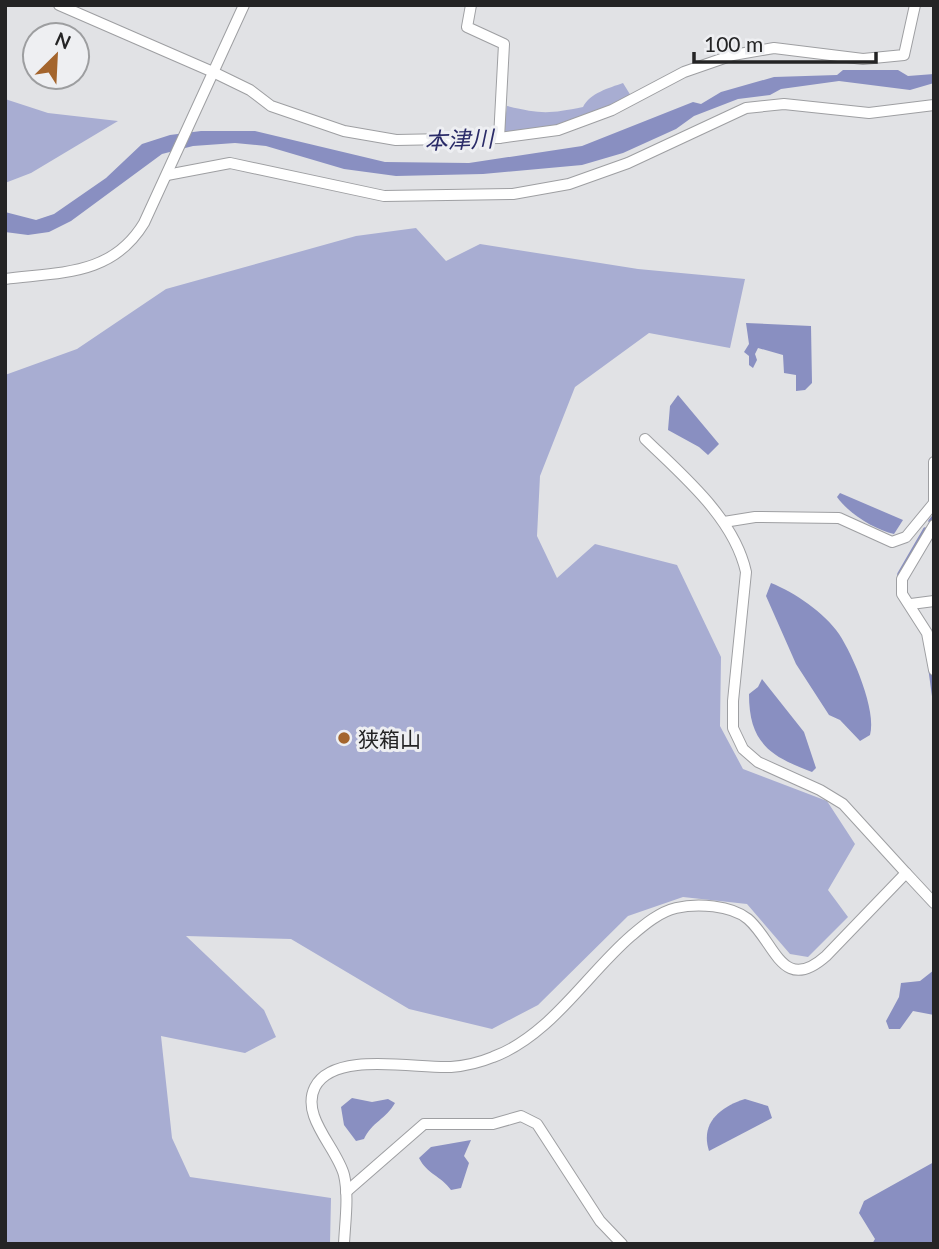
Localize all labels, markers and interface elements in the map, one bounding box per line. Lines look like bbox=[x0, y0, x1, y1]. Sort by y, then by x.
north arrow bbox=[21, 21, 91, 91]
scale bar bbox=[694, 21, 876, 65]
text: N bbox=[52, 27, 74, 53]
text: 100 m bbox=[704, 31, 763, 56]
water label: 本津川 bbox=[424, 124, 497, 154]
place label: 狭箱山 bbox=[358, 726, 421, 751]
marker: 狭箱山 bbox=[336, 730, 352, 746]

